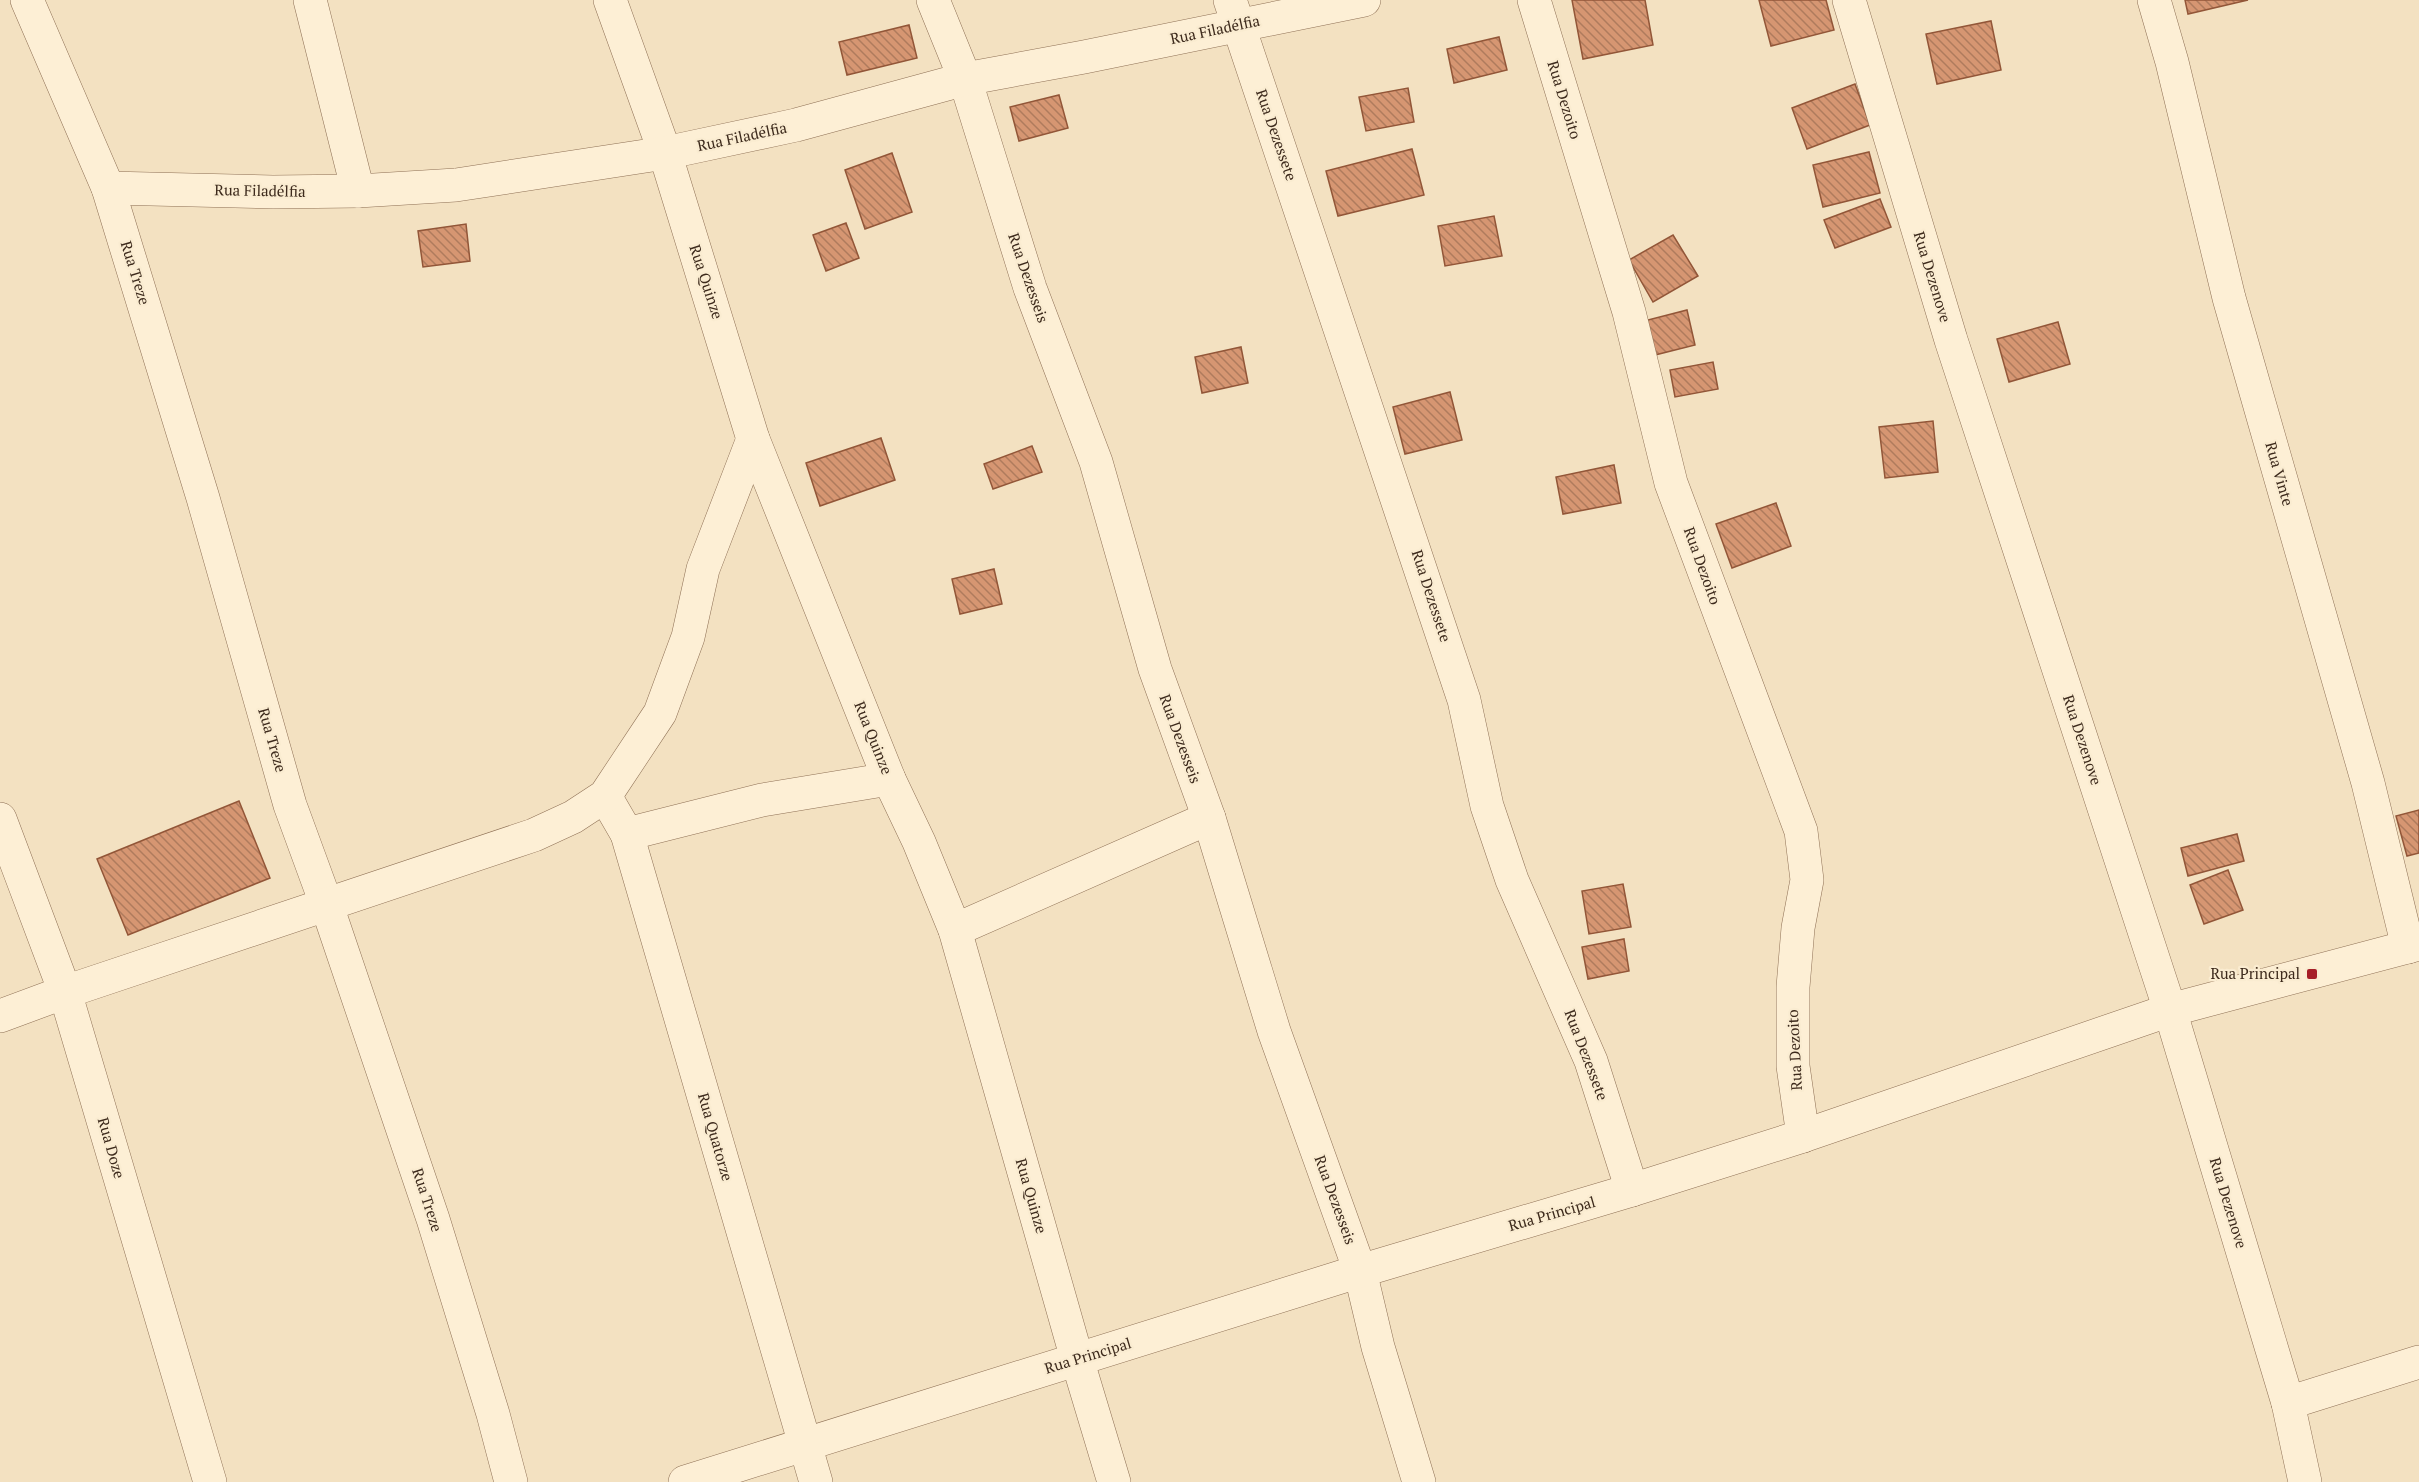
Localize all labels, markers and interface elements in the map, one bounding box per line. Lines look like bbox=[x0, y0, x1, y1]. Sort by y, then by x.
street label: Rua Filadélfia bbox=[1168, 10, 1262, 48]
street label: Rua Dezoito bbox=[1544, 58, 1586, 141]
street label: Rua Dezessete bbox=[1252, 86, 1302, 183]
street label: Rua Filadélfia bbox=[695, 117, 789, 155]
street label: Rua Filadélfia bbox=[214, 179, 306, 201]
street label: Rua Dezenove bbox=[1910, 229, 1956, 325]
street label: Rua Dezesseis bbox=[1004, 230, 1054, 325]
street label: Rua Treze bbox=[117, 238, 155, 307]
street label: Rua Quinze bbox=[686, 242, 728, 322]
street label: Rua Vinte bbox=[2261, 439, 2299, 508]
street label: Rua Dezoito bbox=[1680, 524, 1726, 607]
street label: Rua Dezessete bbox=[1408, 547, 1456, 644]
street label: Rua Dezesseis bbox=[1156, 691, 1206, 786]
street label: Rua Dezenove bbox=[2059, 692, 2107, 787]
street label: Rua Quinze bbox=[850, 698, 898, 777]
street label: Rua Treze bbox=[254, 705, 292, 774]
place label: Rua Principal bbox=[2210, 963, 2300, 983]
marker: Rua Principal bbox=[2305, 967, 2319, 981]
street label: Rua Dezessete bbox=[1560, 1006, 1613, 1103]
street label: Rua Dezoito bbox=[1782, 1009, 1806, 1091]
street label: Rua Quatorze bbox=[694, 1090, 738, 1183]
street label: Rua Doze bbox=[94, 1115, 130, 1181]
street label: Rua Dezesseis bbox=[1311, 1152, 1361, 1247]
street label: Rua Dezenove bbox=[2206, 1155, 2252, 1251]
street label: Rua Quinze bbox=[1012, 1156, 1052, 1236]
street label: Rua Treze bbox=[408, 1165, 448, 1234]
street label: Rua Principal bbox=[1506, 1191, 1598, 1235]
street label: Rua Principal bbox=[1042, 1332, 1133, 1378]

